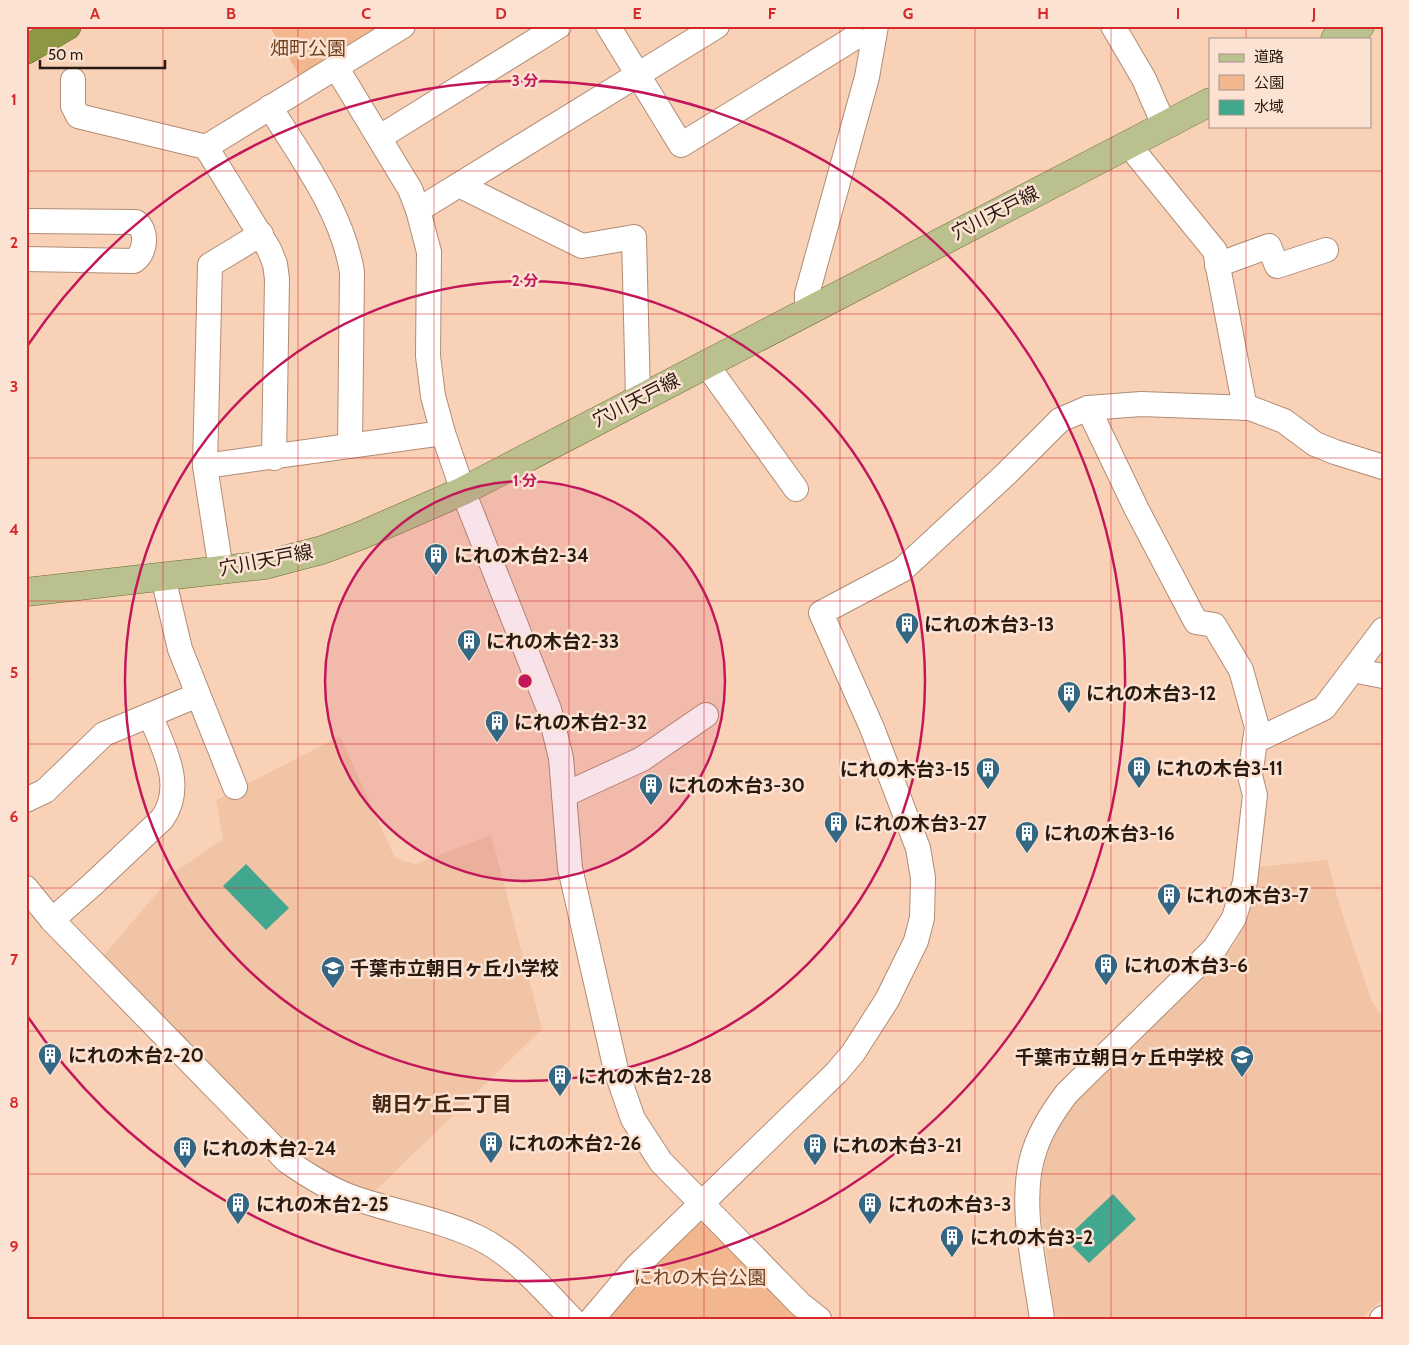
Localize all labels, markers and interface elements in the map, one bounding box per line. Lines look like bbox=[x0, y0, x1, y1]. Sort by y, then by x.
text: A bbox=[90, 4, 100, 23]
text: B bbox=[226, 4, 236, 23]
text: C bbox=[361, 4, 371, 23]
text: D bbox=[495, 4, 507, 23]
text: E bbox=[632, 4, 642, 23]
text: F bbox=[768, 4, 777, 23]
text: G bbox=[903, 4, 913, 23]
text: H bbox=[1037, 4, 1049, 23]
text: I bbox=[1176, 4, 1180, 23]
text: J bbox=[1311, 4, 1316, 23]
park label: 畑町公園 bbox=[270, 37, 346, 60]
scale bar bbox=[40, 38, 165, 70]
legend bbox=[1209, 38, 1372, 128]
text: 50 m bbox=[48, 46, 83, 64]
text: 道路 bbox=[1254, 48, 1284, 66]
text: 3 分 bbox=[512, 72, 538, 90]
text: 公園 bbox=[1254, 74, 1284, 92]
text: 1 bbox=[11, 90, 17, 109]
text: 水域 bbox=[1254, 98, 1284, 116]
street label: 穴川天戸線 bbox=[947, 181, 1043, 245]
text: 2 bbox=[10, 233, 18, 252]
text: 2 分 bbox=[512, 272, 538, 290]
street label: 穴川天戸線 bbox=[588, 368, 684, 432]
text: 3 bbox=[10, 377, 18, 396]
text: 1 分 bbox=[513, 472, 537, 490]
text: 4 bbox=[9, 520, 19, 539]
street label: 穴川天戸線 bbox=[217, 540, 315, 580]
building icon: にれの木台2-34 bbox=[423, 542, 449, 576]
place label: にれの木台2-34 bbox=[454, 544, 589, 567]
building icon: にれの木台3-13 bbox=[894, 611, 920, 645]
place label: にれの木台3-13 bbox=[924, 613, 1054, 636]
building icon: にれの木台2-33 bbox=[456, 628, 482, 662]
place label: にれの木台2-33 bbox=[486, 630, 619, 653]
text: 5 bbox=[10, 663, 18, 682]
centre of rings bbox=[516, 672, 534, 690]
building icon: にれの木台3-12 bbox=[1056, 680, 1082, 714]
place label: にれの木台3-12 bbox=[1086, 682, 1216, 705]
building icon: にれの木台2-32 bbox=[484, 709, 510, 743]
place label: にれの木台2-32 bbox=[514, 711, 647, 734]
building icon: にれの木台3-11 bbox=[1126, 755, 1152, 789]
building icon: にれの木台3-15 bbox=[975, 756, 1001, 790]
place label: にれの木台3-11 bbox=[1156, 757, 1283, 780]
place label: にれの木台3-15 bbox=[840, 758, 970, 781]
building icon: にれの木台3-30 bbox=[638, 772, 664, 806]
place label: にれの木台3-30 bbox=[668, 774, 805, 797]
text: 6 bbox=[10, 807, 19, 826]
building icon: にれの木台3-27 bbox=[823, 810, 849, 844]
place label: にれの木台3-27 bbox=[854, 812, 987, 835]
building icon: にれの木台3-16 bbox=[1014, 820, 1040, 854]
place label: にれの木台3-16 bbox=[1044, 822, 1175, 845]
building icon: にれの木台3-7 bbox=[1156, 882, 1182, 916]
place label: にれの木台3-7 bbox=[1186, 884, 1309, 907]
text: 7 bbox=[10, 950, 19, 969]
building icon: にれの木台3-6 bbox=[1093, 952, 1119, 986]
place label: にれの木台3-6 bbox=[1124, 954, 1248, 977]
school or university icon: 千葉市立朝日ヶ丘小学校 bbox=[320, 955, 346, 989]
place label: 千葉市立朝日ヶ丘小学校 bbox=[350, 957, 559, 980]
building icon: にれの木台2-20 bbox=[37, 1042, 63, 1076]
place label: にれの木台2-20 bbox=[68, 1044, 204, 1067]
school or university icon: 千葉市立朝日ヶ丘中学校 bbox=[1229, 1044, 1255, 1078]
place label: 千葉市立朝日ヶ丘中学校 bbox=[1015, 1046, 1224, 1069]
building icon: にれの木台2-28 bbox=[547, 1063, 573, 1097]
place label: にれの木台2-28 bbox=[578, 1065, 712, 1088]
district label: 朝日ケ丘二丁目 bbox=[372, 1092, 512, 1116]
text: 8 bbox=[9, 1093, 19, 1112]
building icon: にれの木台2-26 bbox=[478, 1130, 504, 1164]
place label: にれの木台2-26 bbox=[508, 1132, 641, 1155]
building icon: にれの木台3-21 bbox=[802, 1132, 828, 1166]
place label: にれの木台3-21 bbox=[832, 1134, 962, 1157]
building icon: にれの木台2-24 bbox=[172, 1135, 198, 1169]
place label: にれの木台2-24 bbox=[202, 1137, 336, 1160]
building icon: にれの木台2-25 bbox=[225, 1191, 251, 1225]
building icon: にれの木台3-3 bbox=[857, 1191, 883, 1225]
place label: にれの木台2-25 bbox=[256, 1193, 389, 1216]
place label: にれの木台3-3 bbox=[888, 1193, 1011, 1216]
building icon: にれの木台3-2 bbox=[939, 1224, 965, 1258]
place label: にれの木台3-2 bbox=[970, 1226, 1093, 1249]
text: 9 bbox=[10, 1237, 19, 1256]
park label: にれの木台公園 bbox=[633, 1266, 767, 1289]

